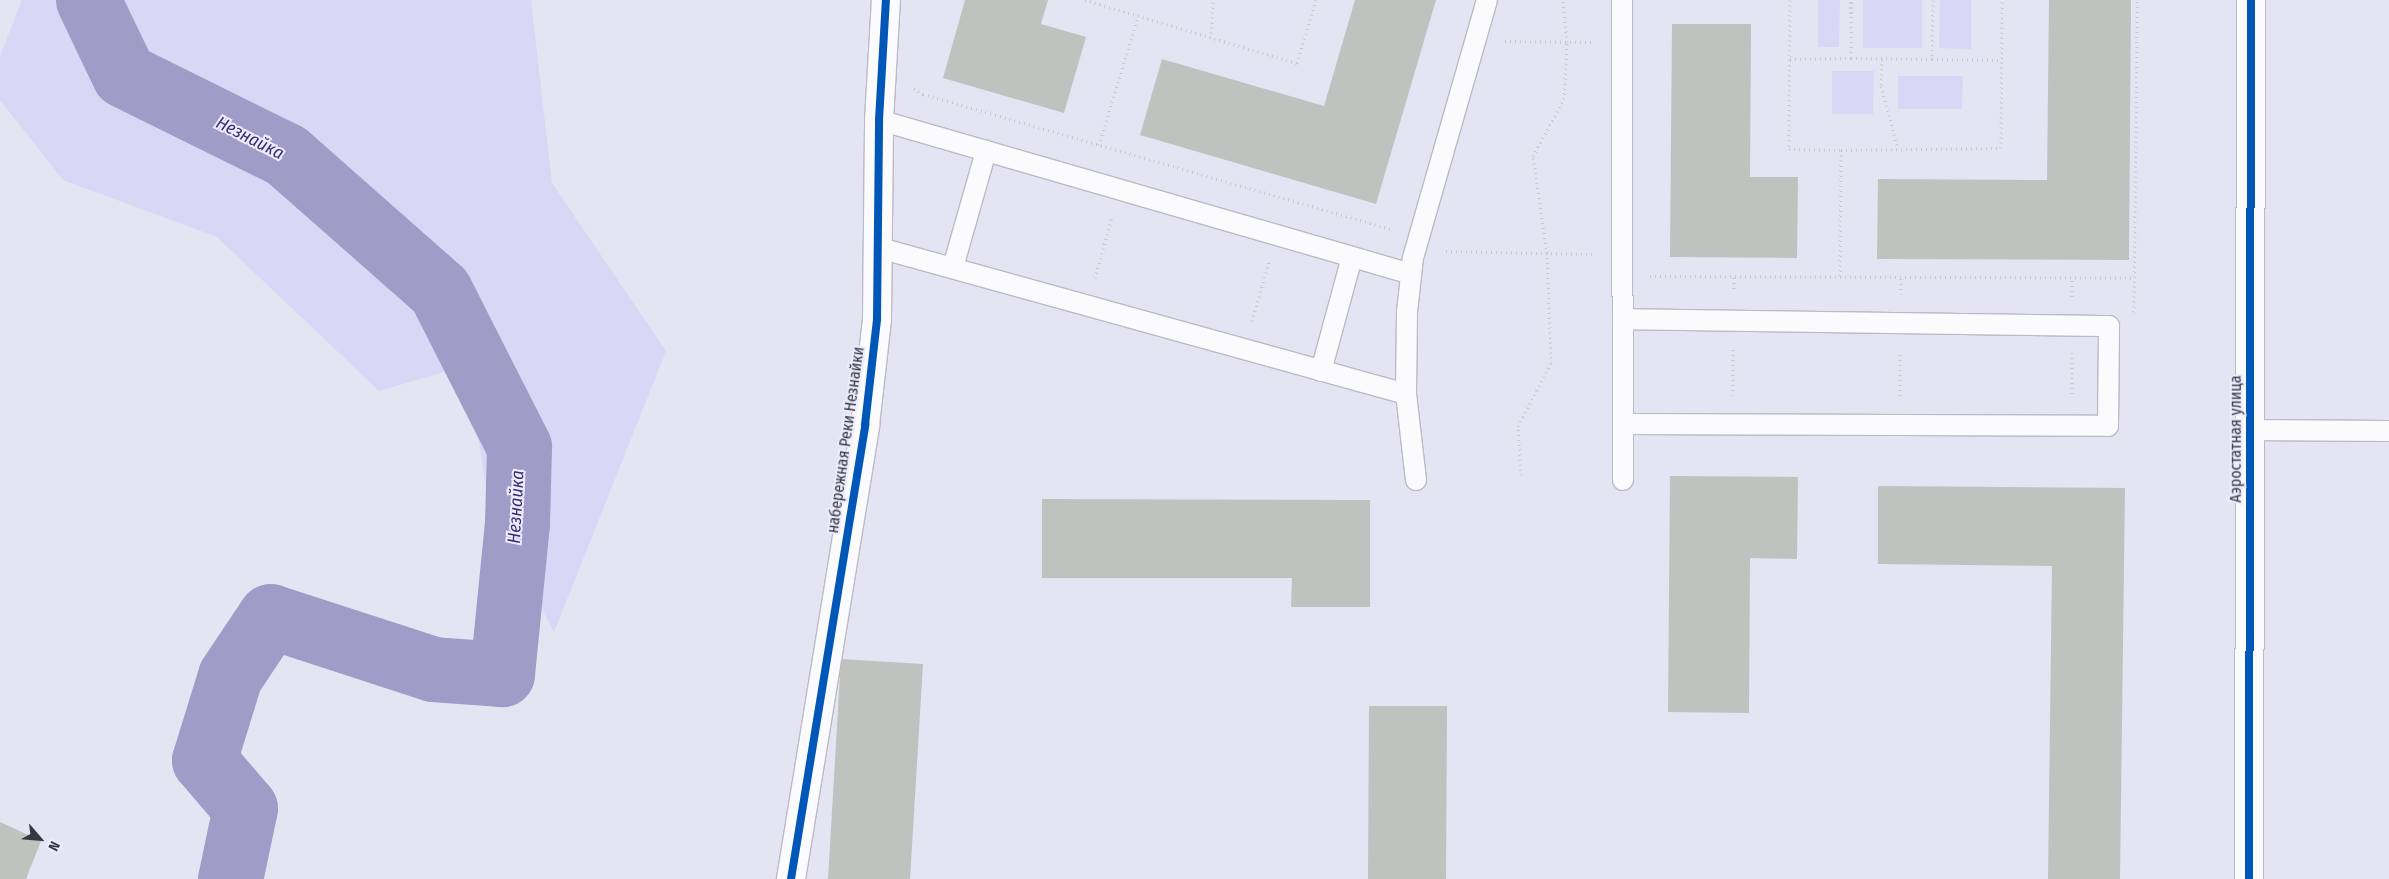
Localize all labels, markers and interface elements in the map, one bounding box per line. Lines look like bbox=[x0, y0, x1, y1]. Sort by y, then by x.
water label: Незнайка bbox=[212, 112, 288, 164]
street label: набережная Реки Незнайки bbox=[823, 345, 869, 535]
street label: Аэростатная улица bbox=[2226, 375, 2246, 503]
water label: Незнайка bbox=[503, 470, 529, 544]
north arrow bbox=[15, 814, 65, 864]
text: N bbox=[44, 838, 63, 854]

